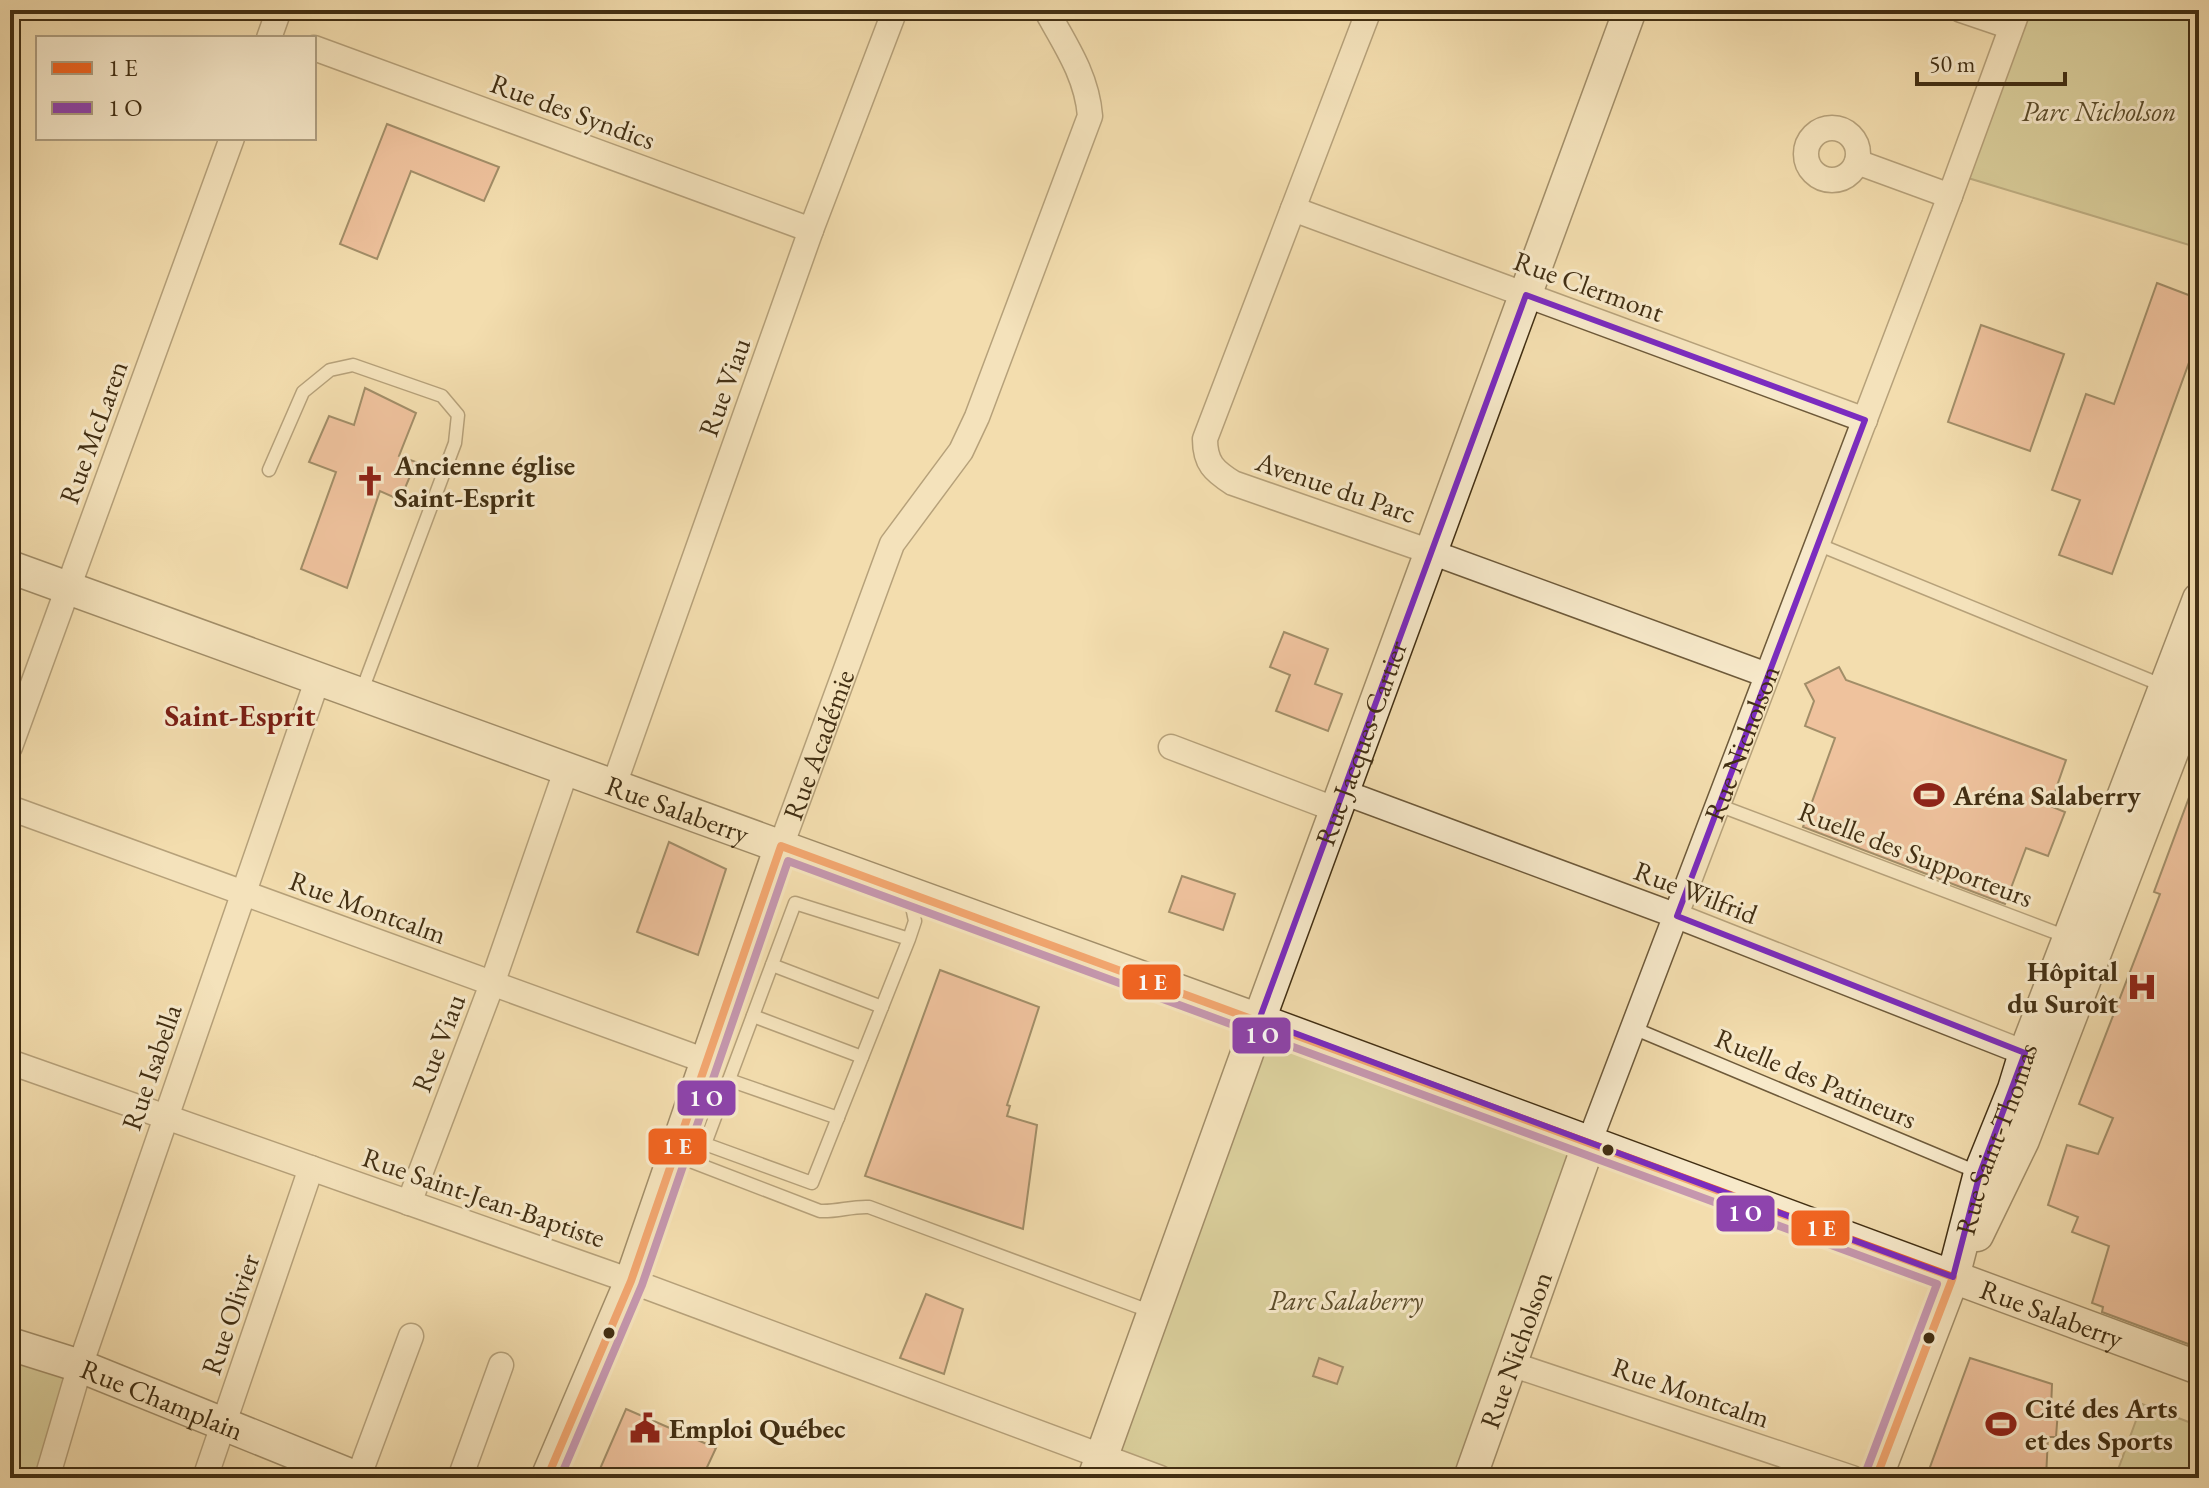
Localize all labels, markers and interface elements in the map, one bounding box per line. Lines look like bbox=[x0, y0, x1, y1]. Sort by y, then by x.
legend bbox=[36, 36, 316, 140]
scale bar bbox=[1917, 36, 2065, 86]
text: 50 m bbox=[1929, 48, 1976, 79]
text: 1 E bbox=[108, 52, 138, 83]
street label: Rue des Syndics bbox=[486, 65, 660, 157]
text: 1 O bbox=[108, 92, 143, 123]
park label: Parc Nicholson bbox=[2021, 93, 2177, 129]
street label: Rue Clermont bbox=[1509, 242, 1669, 330]
street label: Rue Viau bbox=[690, 333, 758, 441]
street label: Rue McLaren bbox=[50, 355, 136, 509]
street label: Avenue du Parc bbox=[1250, 443, 1421, 531]
place label: Ancienne église Saint-Esprit bbox=[393, 447, 575, 515]
church icon: Ancienne église Saint-Esprit bbox=[353, 464, 387, 498]
street label: Rue Jacques-Cartier bbox=[1307, 635, 1415, 851]
street label: Rue Nicholson bbox=[1695, 660, 1788, 826]
street label: Rue Académie bbox=[774, 664, 862, 825]
district label: Saint-Esprit bbox=[164, 696, 316, 735]
street label: Rue Salaberry bbox=[601, 767, 755, 852]
place label: Aréna Salaberry bbox=[1952, 777, 2141, 813]
sports icon: Aréna Salaberry bbox=[1912, 778, 1946, 812]
street label: Ruelle des Supporteurs bbox=[1794, 793, 2038, 915]
street label: Rue Wilfrid bbox=[1629, 852, 1764, 932]
street label: Rue Montcalm bbox=[285, 862, 451, 952]
place label: Hôpital du Suroît bbox=[2007, 953, 2118, 1021]
line badge: 1 E bbox=[1121, 963, 1182, 1001]
text: 1 E bbox=[1137, 968, 1167, 997]
hospital icon: Hôpital du Suroît bbox=[2125, 970, 2159, 1004]
street label: Rue Viau bbox=[403, 989, 473, 1097]
street label: Rue Isabella bbox=[113, 998, 190, 1135]
line badge: 1 O bbox=[1231, 1016, 1292, 1055]
street label: Ruelle des Patineurs bbox=[1710, 1019, 1922, 1137]
text: 1 O bbox=[1245, 1021, 1279, 1050]
street label: Rue Saint-Thomas bbox=[1947, 1038, 2045, 1239]
line badge: 1 O bbox=[676, 1079, 737, 1117]
text: 1 O bbox=[689, 1084, 723, 1113]
line badge: 1 E bbox=[647, 1127, 708, 1166]
text: 1 E bbox=[662, 1132, 692, 1161]
street label: Rue Saint-Jean-Baptiste bbox=[358, 1139, 610, 1255]
unlabelled marker bbox=[1600, 1142, 1616, 1158]
line badge: 1 O bbox=[1715, 1194, 1776, 1233]
text: 1 O bbox=[1728, 1199, 1762, 1228]
line badge: 1 E bbox=[1790, 1209, 1851, 1247]
text: 1 E bbox=[1806, 1214, 1836, 1243]
street label: Rue Olivier bbox=[193, 1248, 268, 1379]
street label: Rue Nicholson bbox=[1471, 1266, 1560, 1433]
street label: Rue Salaberry bbox=[1975, 1271, 2129, 1357]
park label: Parc Salaberry bbox=[1269, 1282, 1424, 1318]
unlabelled marker bbox=[601, 1325, 617, 1341]
unlabelled marker bbox=[1921, 1330, 1937, 1346]
street label: Rue Montcalm bbox=[1608, 1348, 1775, 1436]
street label: Rue Champlain bbox=[76, 1350, 249, 1448]
place label: Cité des Arts et des Sports bbox=[2025, 1390, 2178, 1458]
sports icon: Cité des Arts et des Sports bbox=[1984, 1407, 2018, 1441]
place label: Emploi Québec bbox=[669, 1410, 846, 1446]
public building icon: Emploi Québec bbox=[628, 1411, 662, 1445]

